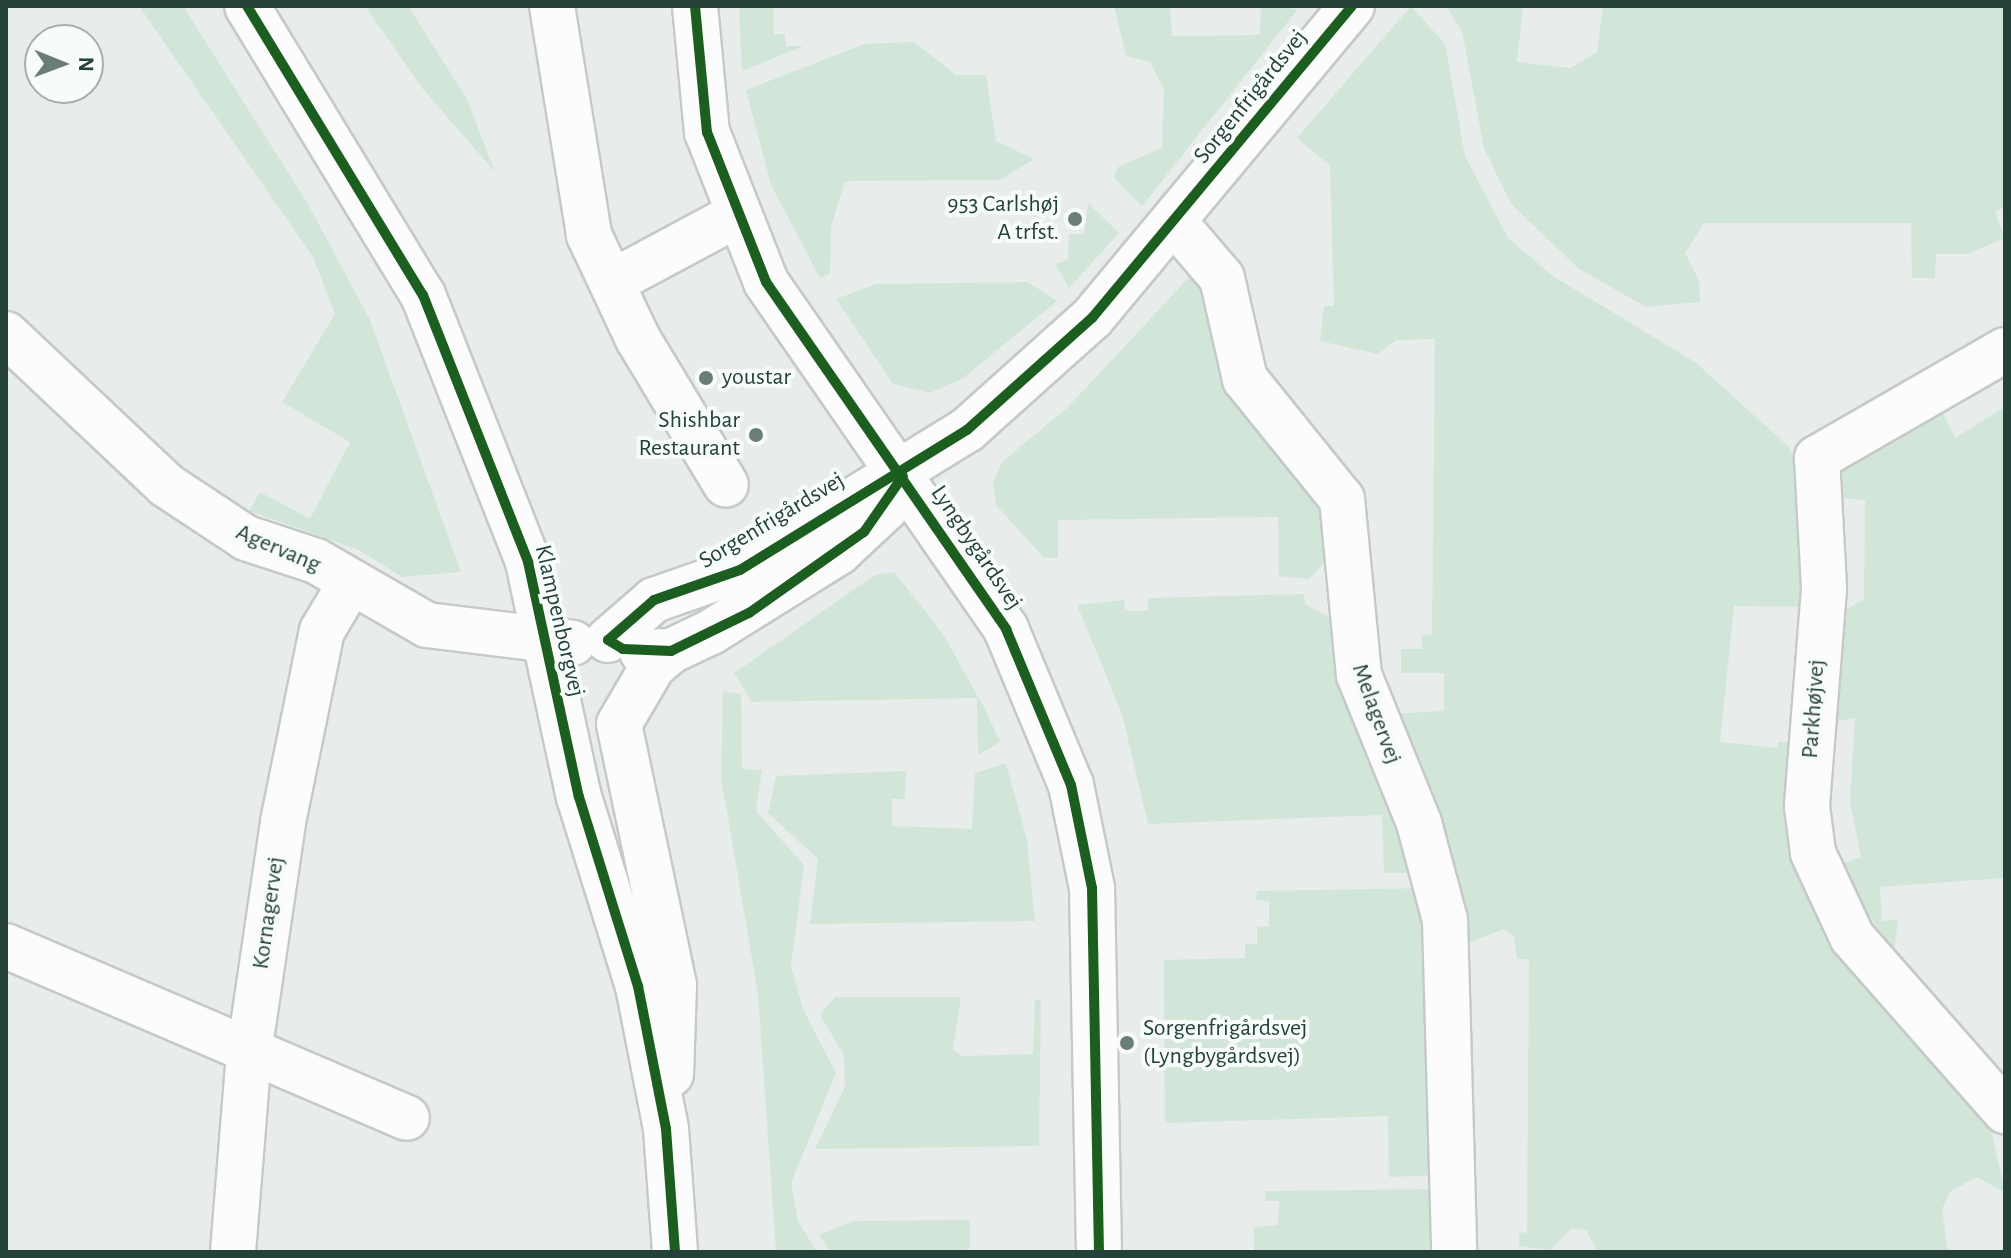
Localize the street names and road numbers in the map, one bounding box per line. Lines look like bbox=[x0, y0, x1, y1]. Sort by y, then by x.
street label: Sorgenfrigårdsvej bbox=[1188, 24, 1314, 170]
street label: Sorgenfrigårdsvej bbox=[694, 466, 850, 576]
street label: Lyngbygårdsvej bbox=[924, 480, 1028, 616]
street label: Agervang bbox=[231, 518, 325, 580]
street label: Klampenborgvej bbox=[527, 542, 591, 700]
street label: Parkhøjvej bbox=[1796, 658, 1832, 760]
street label: Melagervej bbox=[1345, 660, 1407, 768]
street label: Kornagervej bbox=[247, 855, 291, 971]

